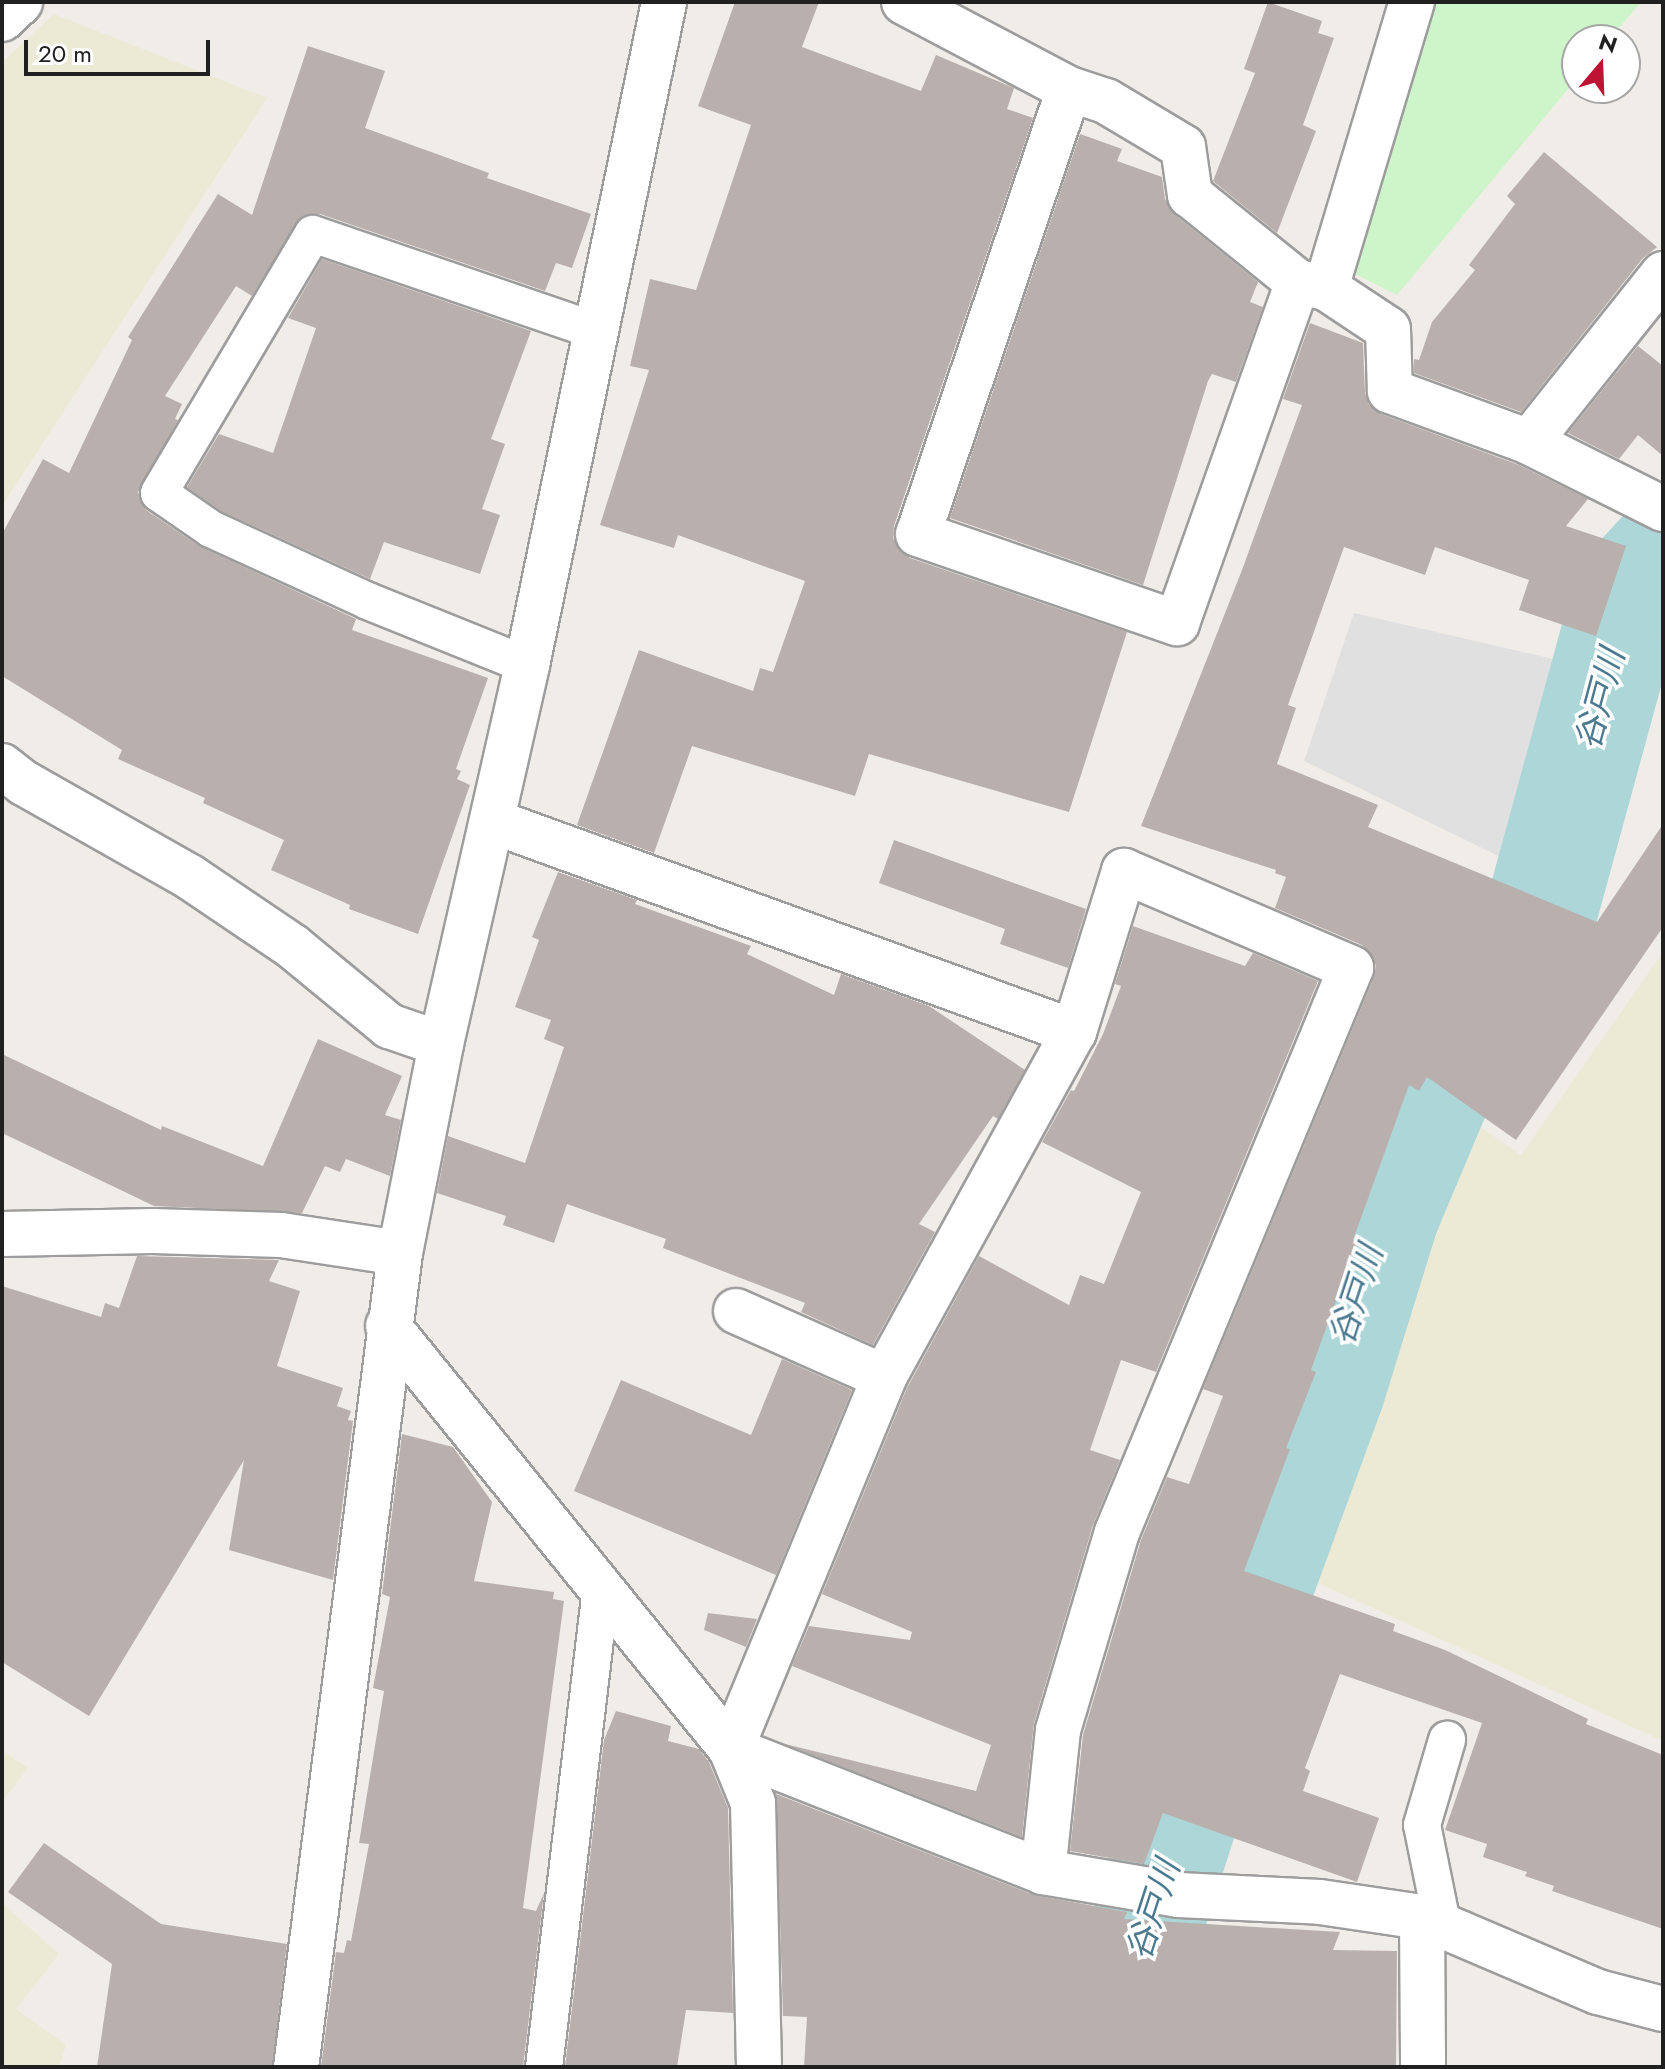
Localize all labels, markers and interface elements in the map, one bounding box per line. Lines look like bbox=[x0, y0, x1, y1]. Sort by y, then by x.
scale bar bbox=[28, 24, 214, 74]
north arrow bbox=[1561, 24, 1641, 104]
text: N bbox=[1595, 25, 1622, 61]
text: 20 m bbox=[38, 36, 92, 71]
water label: 谷戸川 bbox=[1567, 644, 1633, 754]
water label: 谷戸川 bbox=[1321, 1240, 1391, 1350]
water label: 谷戸川 bbox=[1118, 1855, 1188, 1965]

